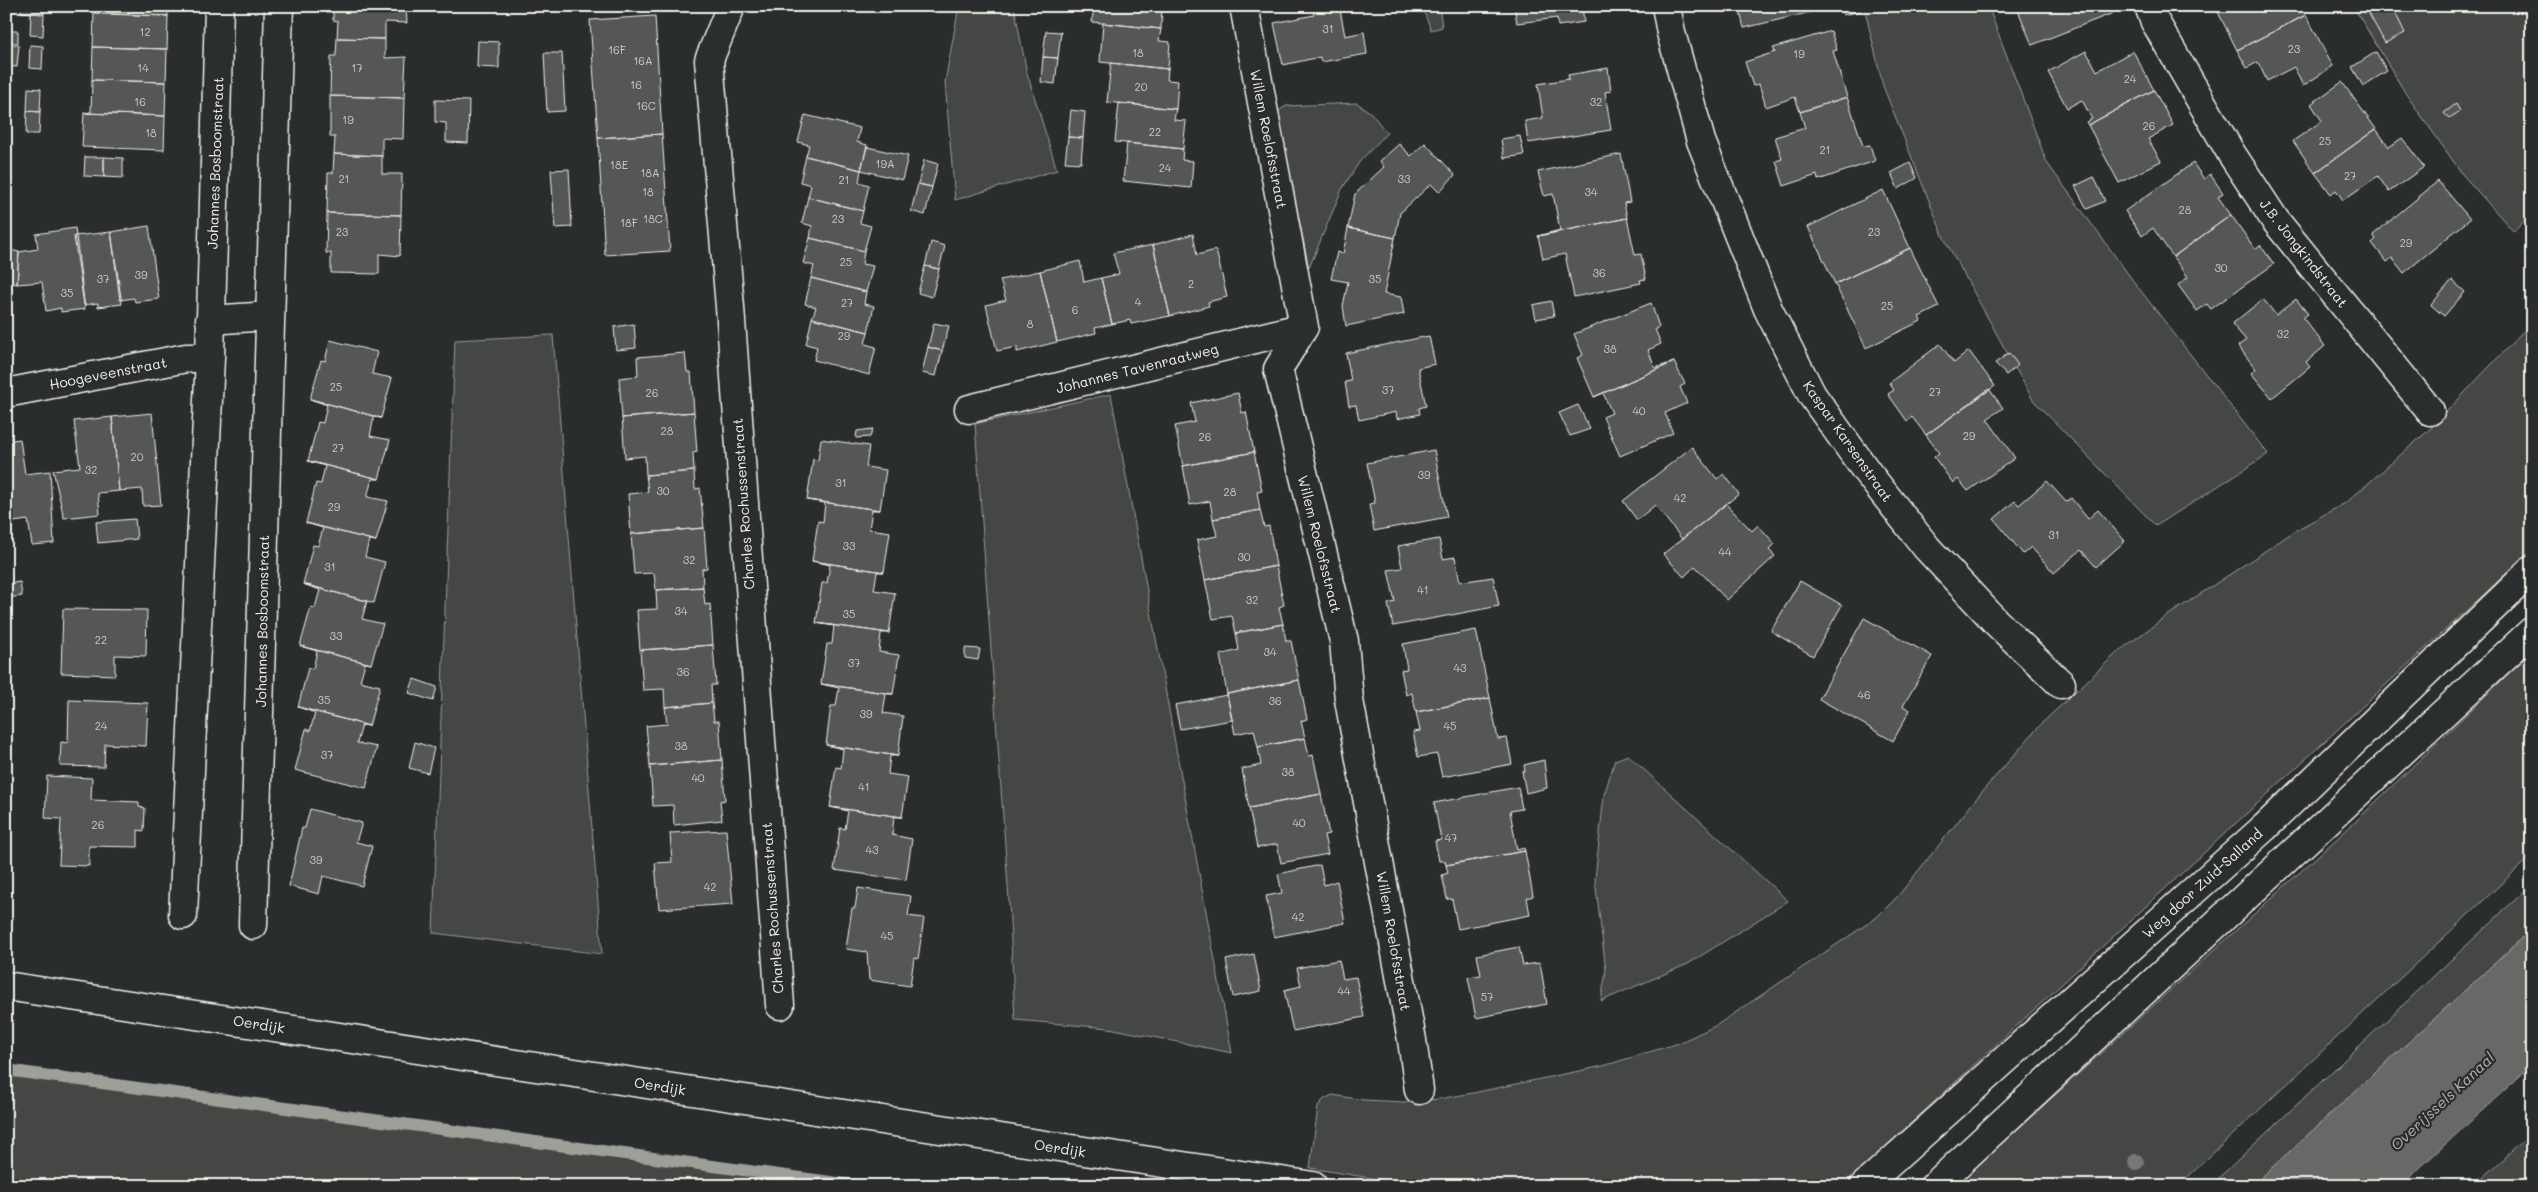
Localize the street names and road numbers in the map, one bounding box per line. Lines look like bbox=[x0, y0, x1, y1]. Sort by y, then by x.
street label: Willem Roelofsstraat bbox=[1246, 68, 1292, 210]
street label: Johannes Bosboomstraat bbox=[203, 77, 227, 249]
street label: J.B. Jongkindstraat bbox=[2256, 195, 2352, 311]
street label: Johannes Tavenraatweg bbox=[1054, 339, 1220, 397]
street label: Hoogeveenstraat bbox=[48, 352, 168, 394]
street label: Kaspar Karsenstraat bbox=[1799, 377, 1897, 505]
street label: Charles Rochussenstraat bbox=[728, 418, 758, 590]
street label: Willem Roelofsstraat bbox=[1294, 473, 1346, 615]
street label: Johannes Bosboomstraat bbox=[251, 535, 273, 707]
street label: Charles Rochussenstraat bbox=[757, 822, 787, 994]
street label: Weg door Zuid-Salland bbox=[2138, 824, 2266, 942]
street label: Willem Roelofsstraat bbox=[1372, 870, 1416, 1012]
street label: Oerdijk bbox=[232, 1011, 286, 1037]
street label: Oerdijk bbox=[633, 1073, 687, 1099]
street label: Oerdijk bbox=[1033, 1135, 1087, 1161]

